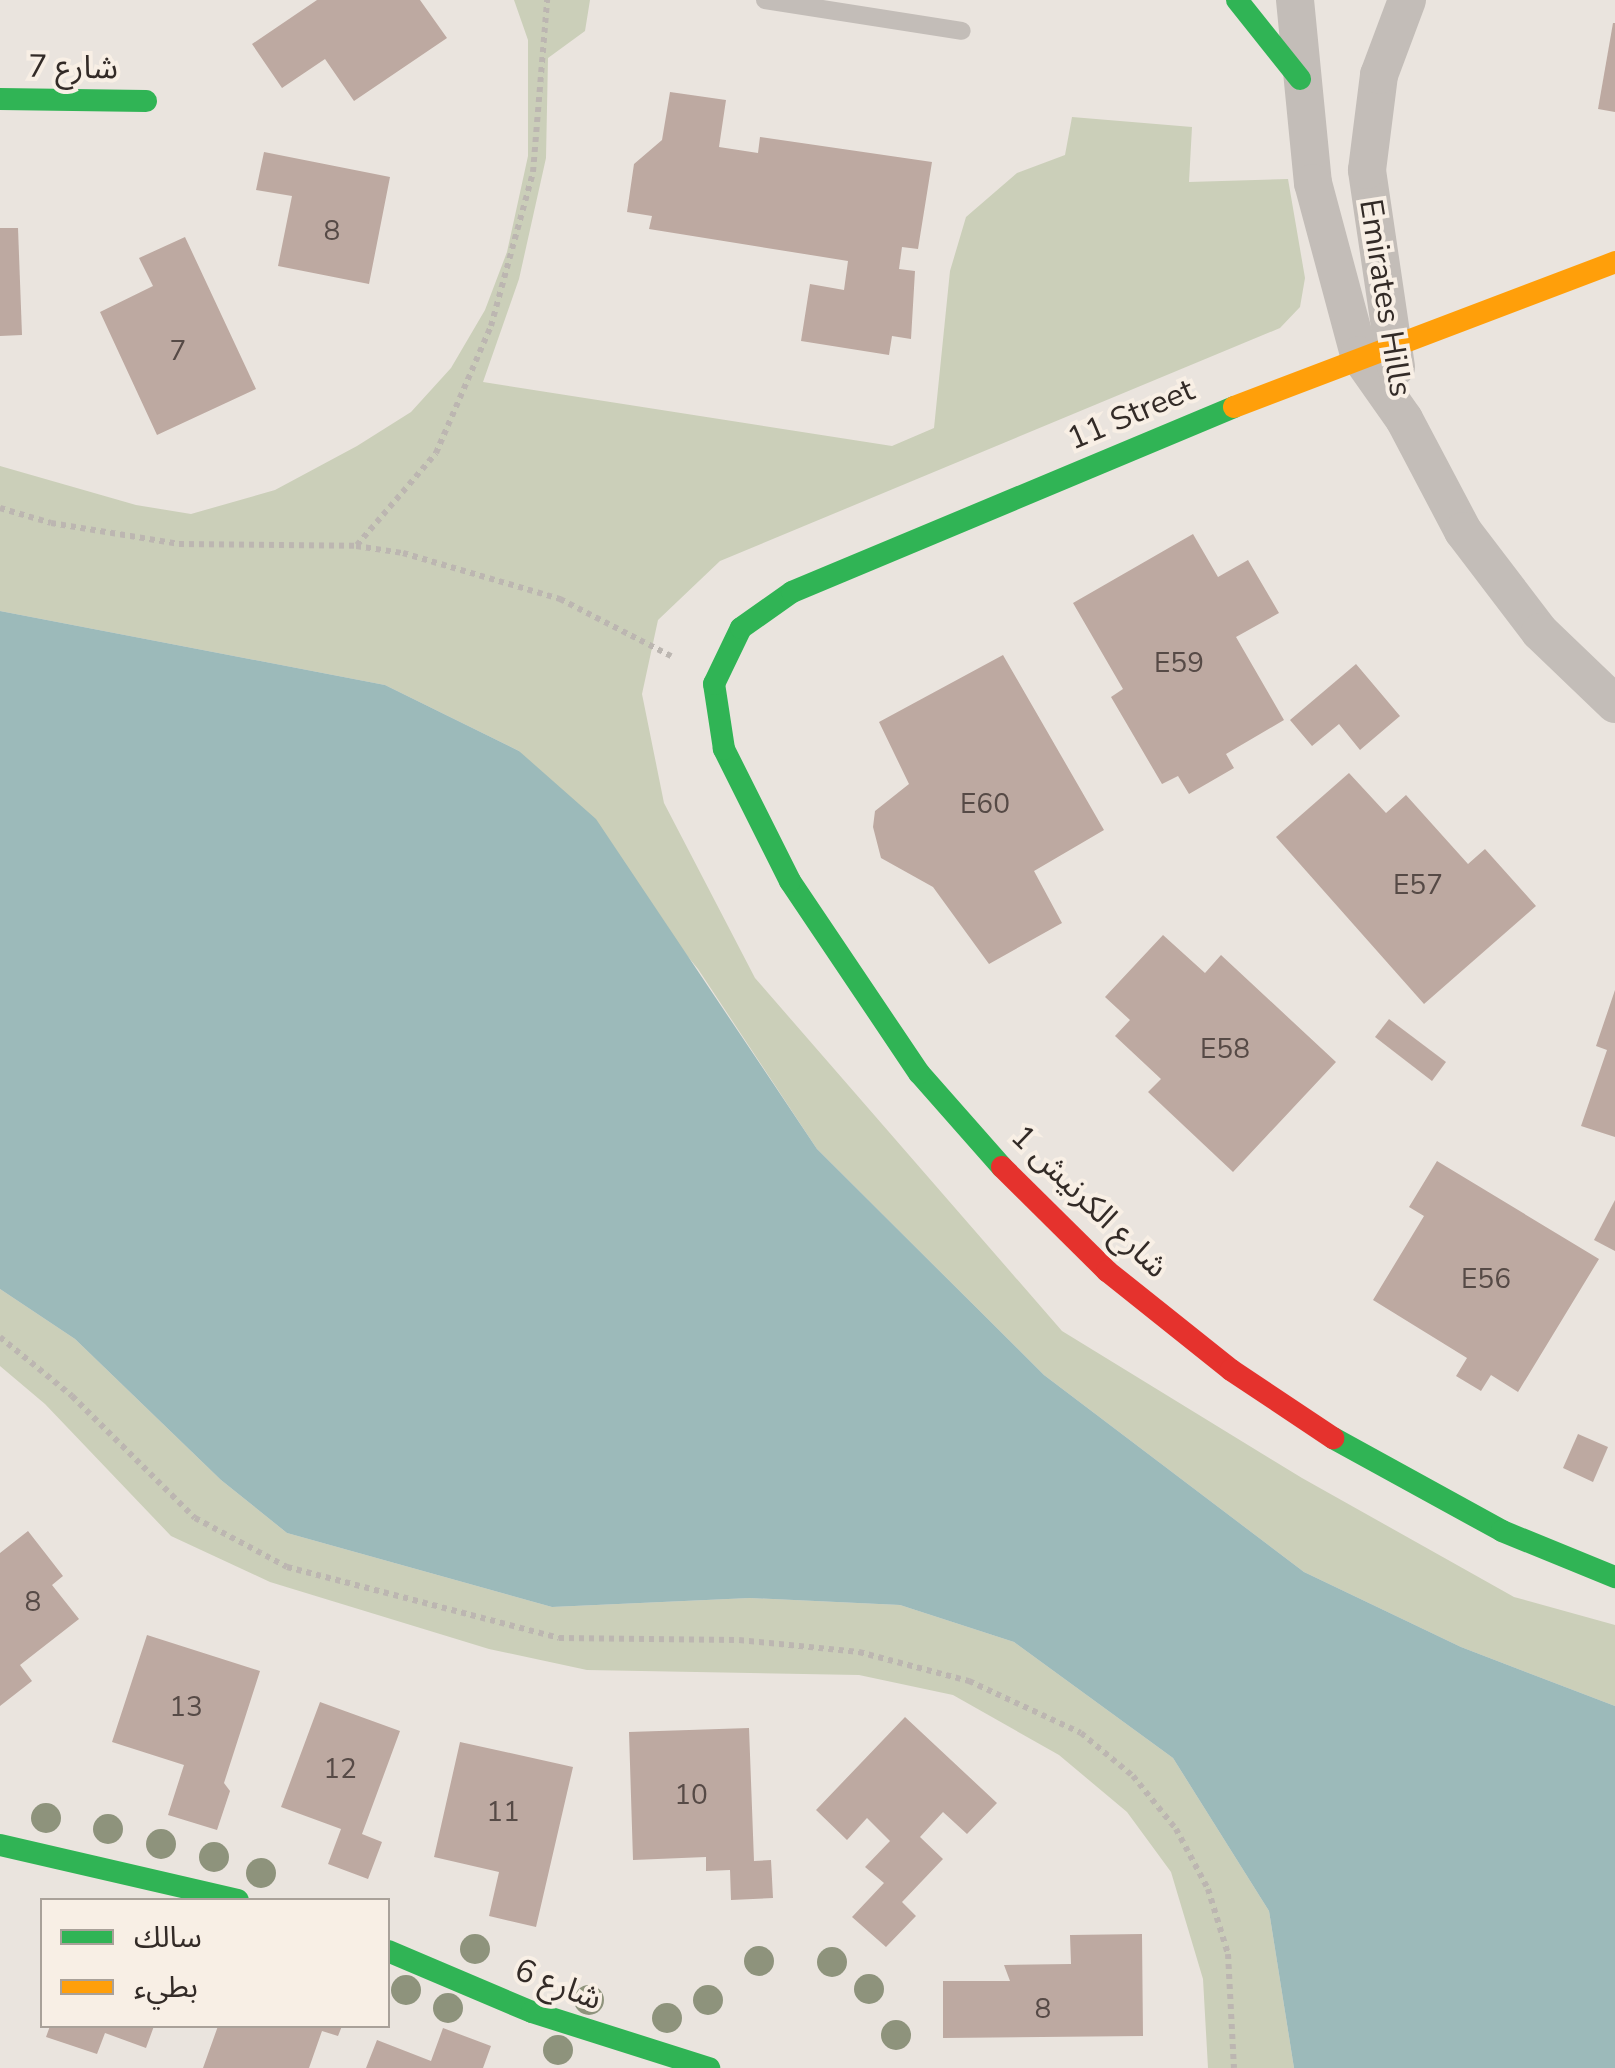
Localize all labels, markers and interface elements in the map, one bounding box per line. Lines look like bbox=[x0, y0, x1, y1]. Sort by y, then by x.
street label: شارع 7 bbox=[28, 48, 118, 88]
street label: Emirates Hills bbox=[1350, 197, 1420, 399]
house number: 8 bbox=[324, 214, 340, 248]
house number: 7 bbox=[170, 334, 186, 368]
street label: 11 Street bbox=[1062, 371, 1200, 459]
house number: E59 bbox=[1154, 646, 1204, 680]
house number: E60 bbox=[960, 787, 1010, 821]
house number: E57 bbox=[1393, 868, 1443, 902]
house number: E58 bbox=[1200, 1032, 1250, 1066]
street label: شارع الكرنيش 1 bbox=[1003, 1118, 1175, 1286]
house number: E56 bbox=[1461, 1262, 1511, 1296]
house number: 8 bbox=[25, 1585, 41, 1619]
house number: 13 bbox=[169, 1690, 203, 1724]
house number: 12 bbox=[323, 1752, 357, 1786]
house number: 10 bbox=[674, 1778, 708, 1812]
house number: 11 bbox=[486, 1795, 520, 1829]
legend bbox=[40, 1898, 390, 2028]
text: سالك bbox=[134, 1917, 202, 1958]
street label: شارع 6 bbox=[509, 1951, 607, 2019]
text: بطيء bbox=[134, 1967, 198, 2008]
house number: 8 bbox=[1035, 1992, 1051, 2026]

